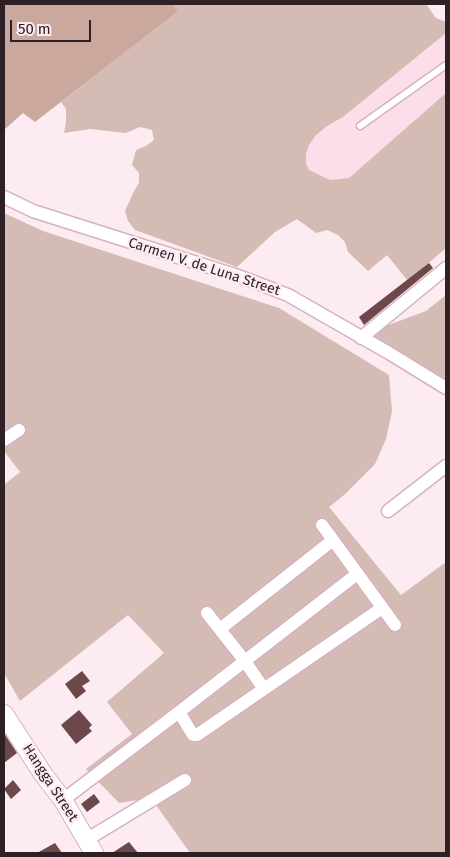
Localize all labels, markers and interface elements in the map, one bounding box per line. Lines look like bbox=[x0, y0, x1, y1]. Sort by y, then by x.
scale bar bbox=[12, 10, 94, 42]
text: 50 m bbox=[18, 20, 51, 38]
street label: Carmen V. de Luna Street bbox=[126, 235, 282, 299]
street label: Hangga Street bbox=[19, 741, 81, 825]

